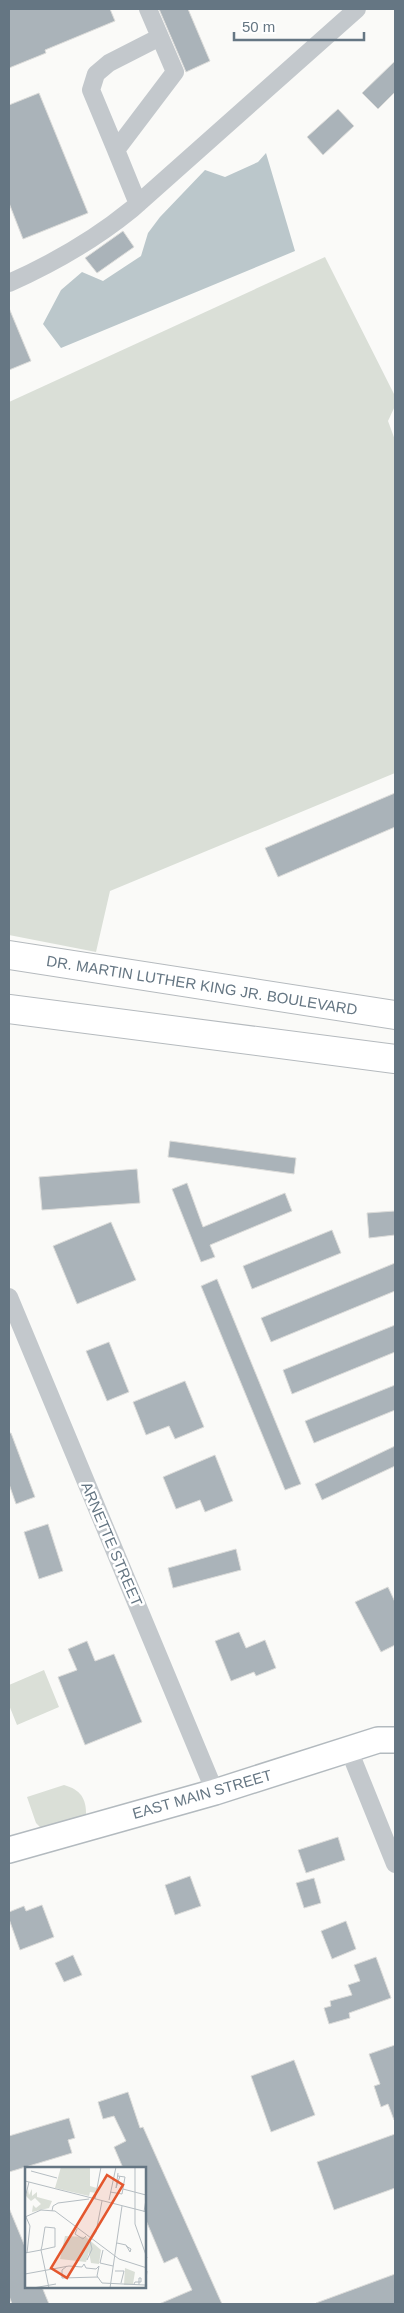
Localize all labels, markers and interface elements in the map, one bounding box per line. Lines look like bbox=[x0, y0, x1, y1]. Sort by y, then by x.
scale bar bbox=[234, 10, 364, 42]
text: 50 m bbox=[242, 18, 275, 35]
street label: DR. MARTIN LUTHER KING JR. BOULEVARD bbox=[45, 952, 359, 1018]
street label: ARNETTE STREET bbox=[78, 1479, 146, 1609]
street label: EAST MAIN STREET bbox=[130, 1766, 274, 1822]
inset map bbox=[25, 2167, 146, 2288]

